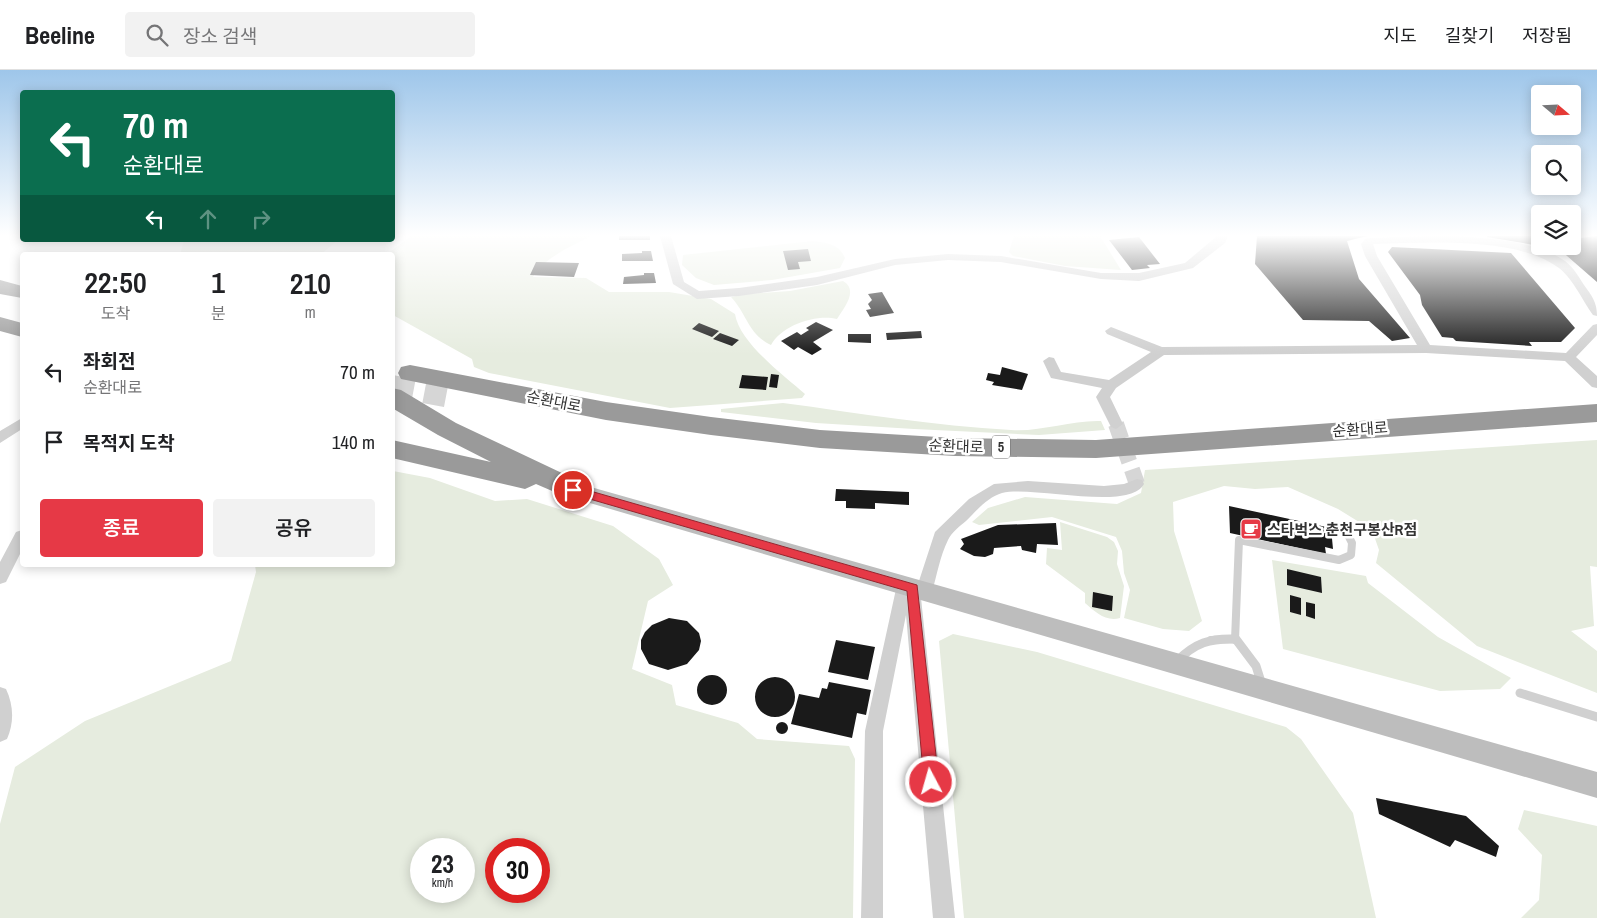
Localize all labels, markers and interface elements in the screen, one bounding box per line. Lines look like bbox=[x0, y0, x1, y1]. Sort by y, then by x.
search box bbox=[125, 12, 475, 57]
text: Beeline bbox=[25, 19, 95, 51]
icon: search bbox=[143, 21, 171, 49]
text: 장소 검색 bbox=[183, 23, 257, 49]
text: 지도 bbox=[1384, 23, 1417, 48]
text: 길찾기 bbox=[1445, 23, 1494, 48]
text: 저장됨 bbox=[1522, 23, 1572, 48]
north arrow bbox=[1531, 85, 1581, 135]
map controls bbox=[1531, 85, 1581, 255]
text: 70 m bbox=[123, 102, 188, 149]
icon: left bbox=[40, 110, 105, 175]
button: search bbox=[1531, 145, 1581, 195]
text: 순환대로 bbox=[123, 150, 204, 180]
icon: left bbox=[141, 205, 169, 233]
icon: ahead bbox=[194, 205, 222, 233]
icon: right bbox=[247, 205, 275, 233]
button: layers bbox=[1531, 205, 1581, 255]
text: 22:50 bbox=[84, 262, 147, 302]
text: 1 bbox=[211, 262, 225, 302]
text: 210 bbox=[290, 263, 331, 303]
text: m bbox=[305, 301, 316, 323]
text: 도착 bbox=[101, 302, 130, 324]
text: 분 bbox=[211, 302, 226, 324]
text: 좌회전 bbox=[83, 348, 135, 374]
icon: left bbox=[40, 358, 68, 386]
text: 70 m bbox=[340, 359, 375, 385]
text: 순환대로 bbox=[83, 376, 142, 398]
street label: 순환대로 bbox=[525, 385, 583, 417]
street label: 순환대로 bbox=[1332, 417, 1388, 441]
icon: arrive bbox=[40, 428, 68, 456]
text: 140 m bbox=[332, 429, 375, 455]
text: 목적지 도착 bbox=[83, 430, 175, 456]
street label: 순환대로 bbox=[928, 435, 984, 457]
road number: 5 bbox=[992, 436, 1010, 458]
pin bbox=[552, 469, 594, 511]
icon: arrive bbox=[559, 476, 587, 504]
button: 종료 bbox=[40, 499, 203, 557]
button: 공유 bbox=[213, 499, 375, 557]
cafe icon: 스타벅스 춘천구봉산R점 bbox=[1239, 517, 1263, 541]
place label: 스타벅스 춘천구봉산R점 bbox=[1267, 519, 1417, 540]
position arrow bbox=[904, 755, 956, 807]
speed limit sign: 30 bbox=[485, 838, 550, 903]
text: 23 bbox=[431, 847, 454, 881]
text: km/h bbox=[432, 875, 453, 891]

